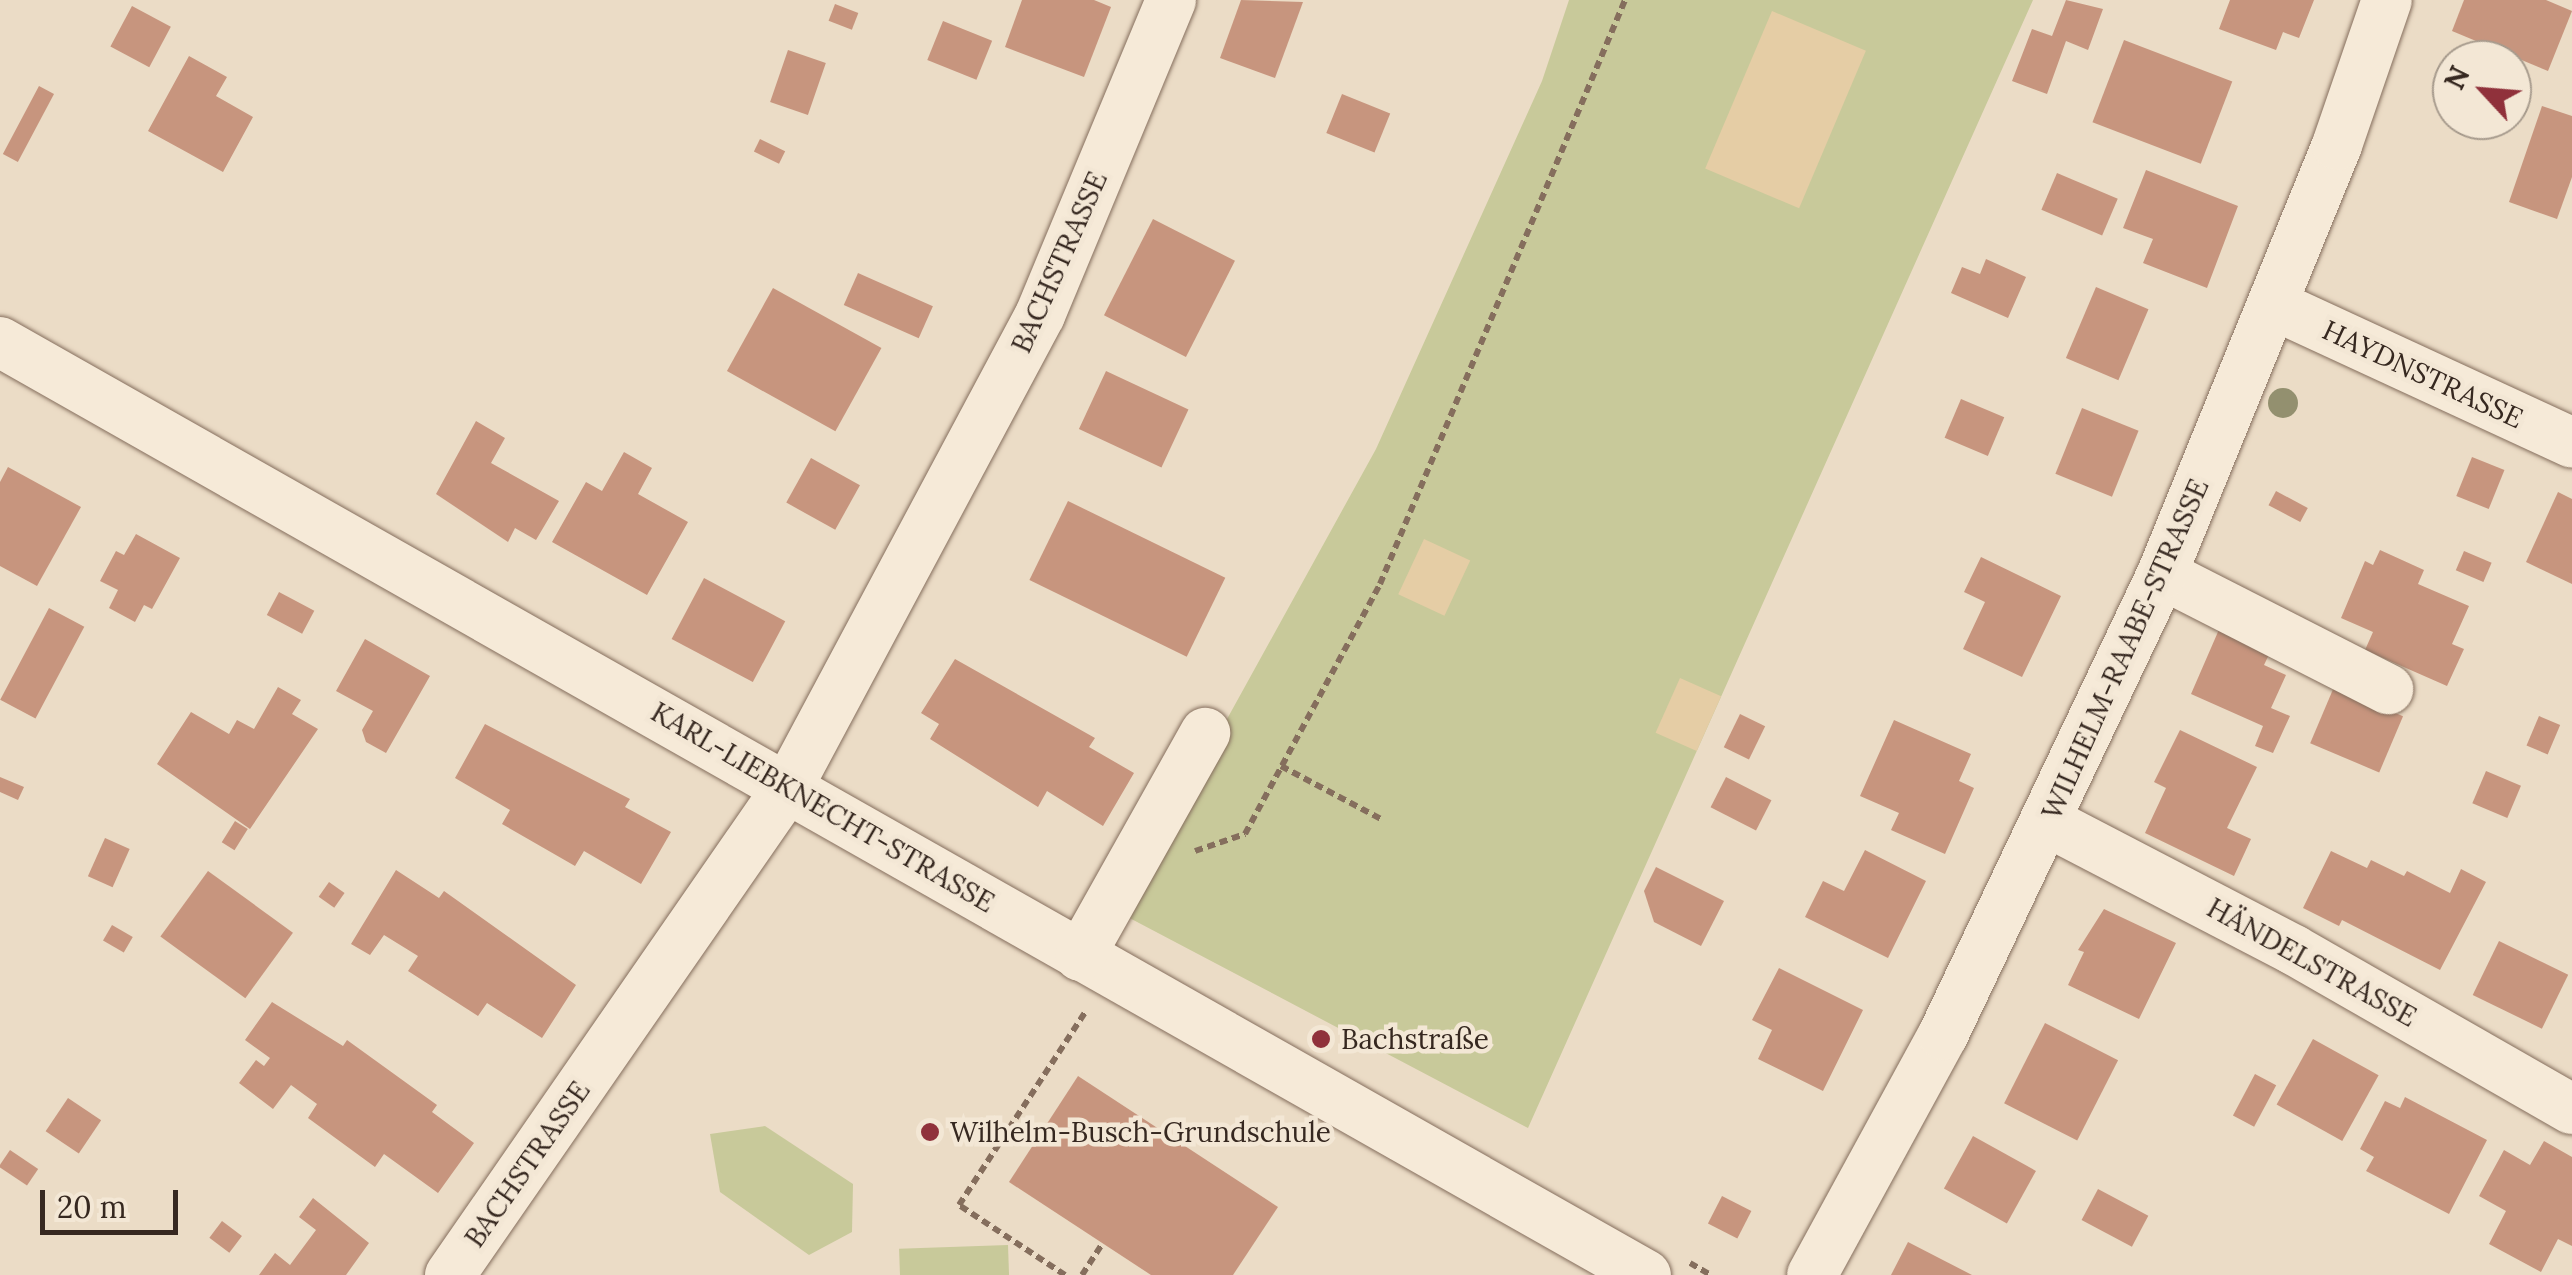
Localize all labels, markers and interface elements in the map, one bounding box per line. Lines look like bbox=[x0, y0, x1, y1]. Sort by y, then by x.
north arrow bbox=[2432, 40, 2532, 140]
text: N bbox=[2436, 60, 2478, 95]
street label: BACHSTRASSE bbox=[1004, 166, 1114, 358]
street label: HAYDNSTRASSE bbox=[2317, 313, 2529, 435]
street label: WILHELM-RAABE-STRASSE bbox=[2035, 473, 2215, 825]
street label: KARL-LIEBKNECHT-STRASSE bbox=[645, 695, 1001, 919]
street label: HÄNDELSTRASSE bbox=[2201, 891, 2423, 1033]
place label: Bachstraße bbox=[1341, 1022, 1489, 1056]
marker: Bachstraße bbox=[1310, 1028, 1332, 1050]
street label: BACHSTRASSE bbox=[457, 1075, 597, 1253]
place label: Wilhelm-Busch-Grundschule bbox=[950, 1115, 1331, 1149]
marker: Wilhelm-Busch-Grundschule bbox=[919, 1121, 941, 1143]
scale bar bbox=[45, 1170, 182, 1232]
text: 20 m bbox=[57, 1188, 126, 1226]

